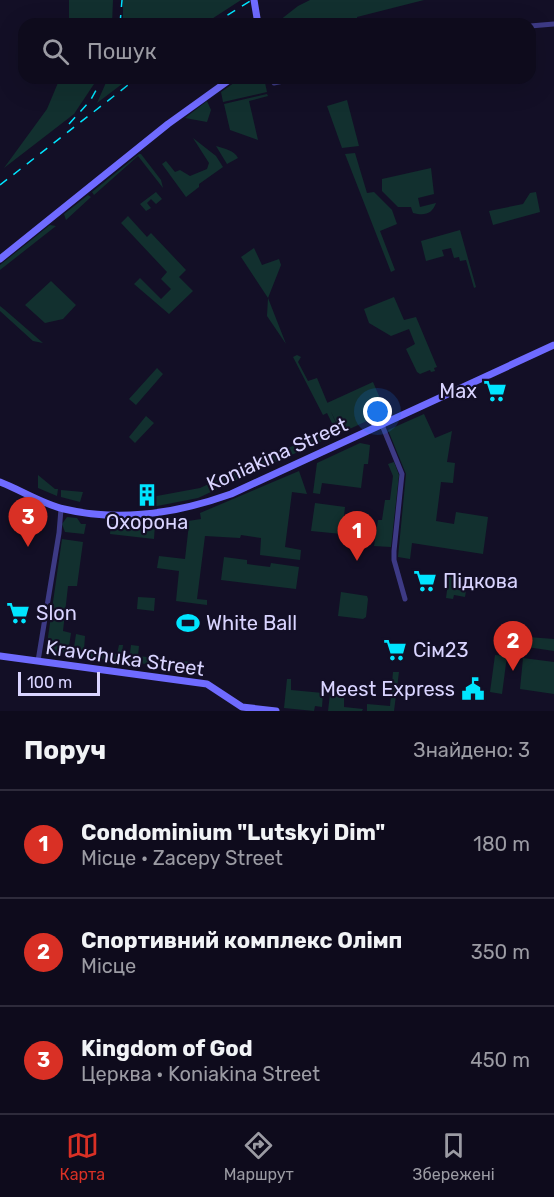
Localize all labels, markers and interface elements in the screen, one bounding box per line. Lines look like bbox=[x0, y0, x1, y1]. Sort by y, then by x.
search box bbox=[18, 18, 536, 84]
icon: search bbox=[39, 35, 72, 68]
text: Пошук bbox=[87, 38, 157, 65]
supermarket icon: Max bbox=[482, 378, 508, 404]
place label: Max bbox=[439, 379, 477, 403]
your location bbox=[363, 397, 392, 426]
street label: Koniakina Street bbox=[203, 412, 351, 496]
building icon: Охорона bbox=[134, 482, 160, 508]
pin: 3 bbox=[9, 498, 48, 547]
place label: Охорона bbox=[106, 510, 188, 534]
pin: 1 bbox=[338, 512, 376, 561]
supermarket icon: Підкова bbox=[412, 568, 438, 594]
place label: Підкова bbox=[443, 569, 518, 593]
supermarket icon: Slon bbox=[5, 600, 31, 626]
place label: Slon bbox=[36, 601, 77, 625]
sports icon: White Ball bbox=[175, 610, 201, 636]
place label: White Ball bbox=[206, 611, 297, 635]
pin: 2 bbox=[494, 622, 532, 671]
street label: Kravchuka Street bbox=[44, 635, 206, 681]
supermarket icon: Сім23 bbox=[382, 637, 408, 663]
place label: Сім23 bbox=[413, 638, 469, 662]
scale bar bbox=[18, 669, 100, 696]
text: 100 m bbox=[27, 673, 72, 692]
public building icon: Meest Express bbox=[460, 676, 486, 702]
place label: Meest Express bbox=[320, 677, 455, 701]
text: Поруч bbox=[24, 735, 106, 766]
text: Знайдено: 3 bbox=[413, 738, 530, 762]
text: Condominium "Lutskyi Dim" bbox=[81, 819, 385, 846]
text: 1 bbox=[39, 832, 48, 856]
text: 180 m bbox=[473, 832, 530, 856]
text: Місце · Zacepy Street bbox=[81, 846, 283, 870]
text: Спортивний комплекс Олімп bbox=[81, 927, 402, 954]
text: 2 bbox=[37, 940, 50, 964]
text: 350 m bbox=[471, 940, 530, 964]
text: Місце bbox=[81, 954, 136, 978]
text: Kingdom of God bbox=[81, 1035, 253, 1062]
text: 3 bbox=[37, 1048, 50, 1072]
text: 450 m bbox=[470, 1048, 530, 1072]
text: Церква · Koniakina Street bbox=[81, 1062, 320, 1086]
tab: Карта bbox=[59, 1129, 105, 1184]
tab: Маршрут bbox=[224, 1129, 294, 1184]
tab: Збережені bbox=[413, 1129, 495, 1184]

